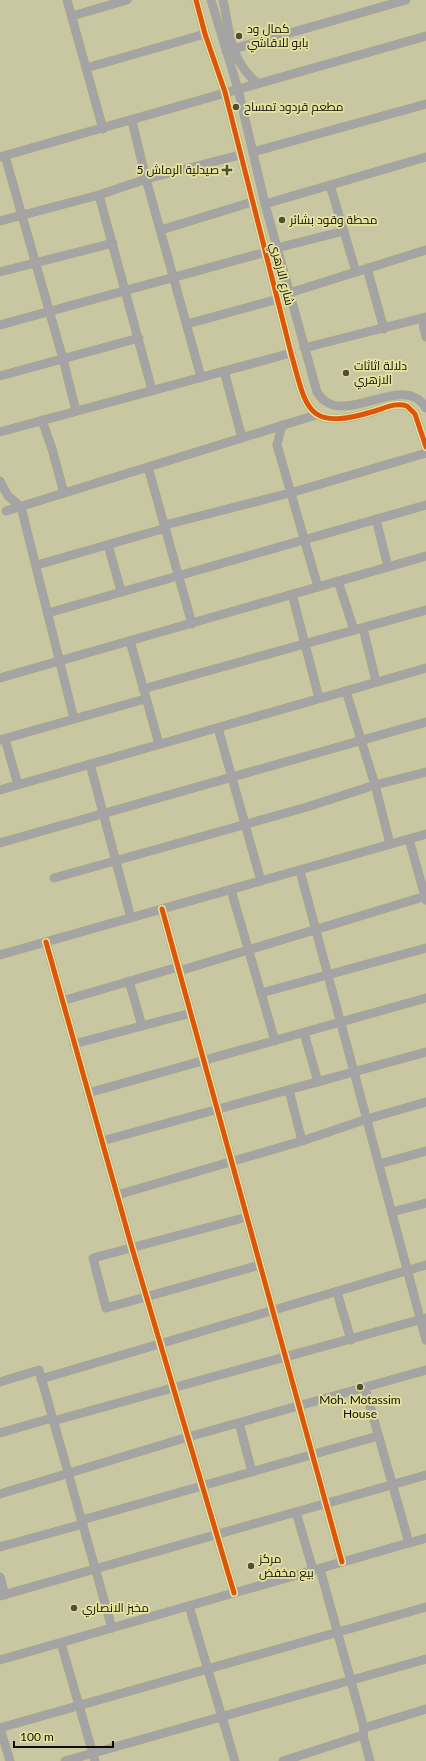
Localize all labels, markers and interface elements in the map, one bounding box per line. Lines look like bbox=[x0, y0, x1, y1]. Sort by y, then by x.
place label: كمال ود بابو للاقاشي bbox=[247, 21, 309, 53]
marker: كمال ود بابو للاقاشي bbox=[234, 31, 244, 41]
place label: مطعم قردود تمساح bbox=[244, 99, 344, 115]
marker: مطعم قردود تمساح bbox=[231, 102, 241, 112]
place label: صيدلية الرماش 5 bbox=[136, 162, 219, 177]
marker: صيدلية الرماش 5 bbox=[222, 165, 232, 175]
place label: محطة وقود بشائر bbox=[289, 212, 377, 227]
marker: محطة وقود بشائر bbox=[277, 215, 287, 225]
street label: شارع الازهري bbox=[265, 241, 298, 308]
place label: دلالة اثاثات الازهري bbox=[354, 358, 407, 390]
marker: دلالة اثاثات الازهري bbox=[341, 368, 351, 378]
marker: Moh. Motassim House bbox=[355, 1382, 365, 1392]
place label: Moh. Motassim House bbox=[319, 1392, 401, 1421]
place label: مركز بيع مخفض bbox=[258, 1551, 314, 1581]
marker: مركز بيع مخفض bbox=[246, 1561, 256, 1571]
place label: مخبز الانصاري bbox=[82, 1600, 149, 1618]
marker: مخبز الانصاري bbox=[69, 1603, 79, 1613]
scale bar bbox=[14, 1723, 113, 1749]
text: 100 m bbox=[20, 1729, 54, 1744]

